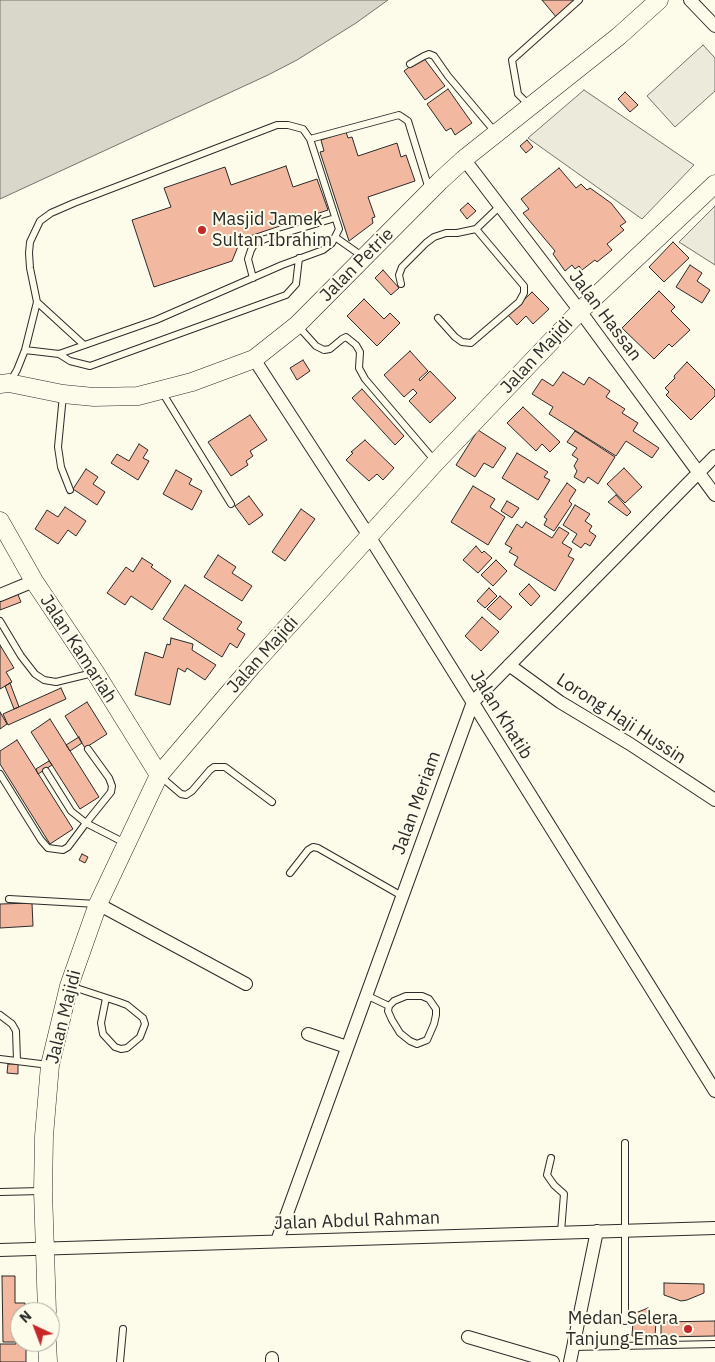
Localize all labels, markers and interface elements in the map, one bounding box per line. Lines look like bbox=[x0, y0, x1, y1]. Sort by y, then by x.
place label: Masjid Jamek Sultan Ibrahim bbox=[212, 209, 332, 252]
marker: Masjid Jamek Sultan Ibrahim bbox=[196, 224, 208, 236]
street label: Jalan Petrie bbox=[316, 224, 398, 306]
street label: Jalan Hassan bbox=[564, 267, 646, 365]
street label: Jalan Majidi bbox=[496, 314, 578, 398]
street label: Jalan Kamariah bbox=[35, 591, 121, 707]
street label: Jalan Majidi bbox=[223, 612, 303, 698]
street label: Jalan Khatib bbox=[465, 667, 537, 763]
street label: Lorong Haji Hussin bbox=[552, 669, 690, 769]
street label: Jalan Meriam bbox=[388, 748, 446, 858]
street label: Jalan Majidi bbox=[42, 968, 86, 1066]
street label: Jalan Abdul Rahman bbox=[274, 1207, 440, 1235]
north arrow bbox=[10, 1302, 60, 1352]
text: N bbox=[16, 1307, 35, 1327]
place label: Medan Selera Tanjung Emas bbox=[566, 1308, 678, 1350]
marker: Medan Selera Tanjung Emas bbox=[682, 1323, 694, 1335]

